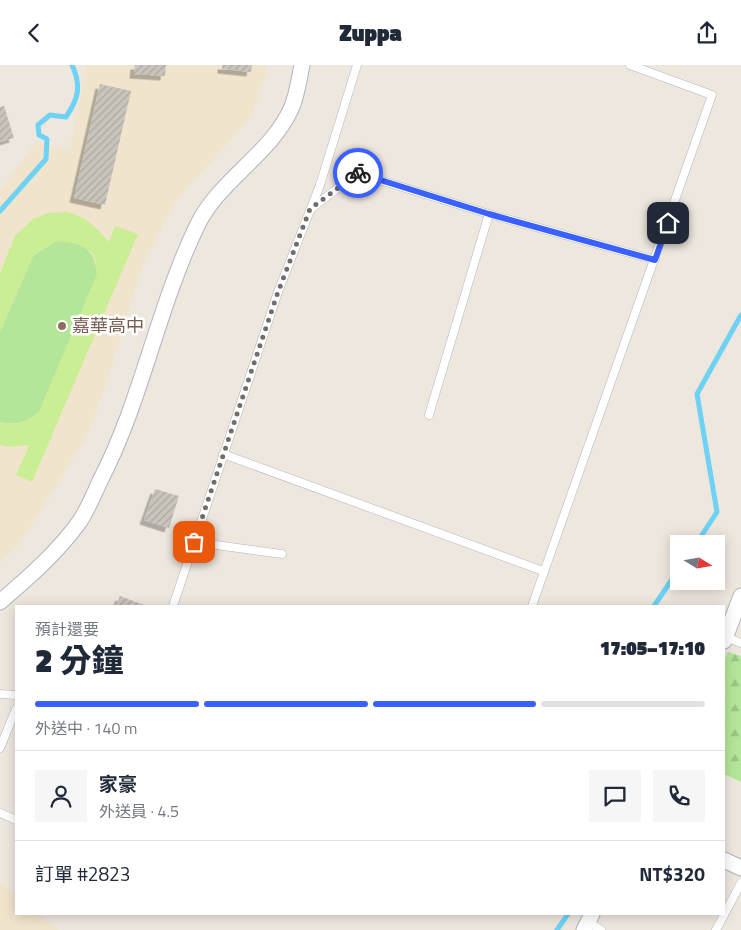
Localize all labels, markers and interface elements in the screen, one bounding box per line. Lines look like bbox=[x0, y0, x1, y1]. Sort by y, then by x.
text: Zuppa bbox=[339, 16, 402, 50]
icon: back bbox=[20, 19, 48, 47]
icon: share bbox=[693, 19, 721, 47]
courier bbox=[333, 148, 383, 198]
icon: bike bbox=[344, 159, 372, 187]
pin bbox=[647, 202, 689, 244]
icon: home bbox=[654, 209, 682, 237]
place label: 嘉華高中 bbox=[72, 312, 144, 339]
marker: 嘉華高中 bbox=[56, 320, 68, 332]
pin bbox=[173, 521, 215, 563]
icon: bag bbox=[180, 528, 208, 556]
north arrow bbox=[670, 535, 725, 590]
map controls bbox=[670, 535, 725, 590]
text: 預計還要 bbox=[35, 617, 99, 641]
text: 17:05–17:10 bbox=[600, 633, 705, 662]
text: 2 分鐘 bbox=[35, 636, 123, 684]
text: 外送中 · 140 m bbox=[35, 716, 137, 740]
text: 家豪 bbox=[99, 769, 137, 798]
button: person bbox=[35, 770, 87, 822]
button: chat bbox=[589, 770, 641, 822]
button: phone bbox=[653, 770, 705, 822]
text: 外送員 · 4.5 bbox=[99, 799, 179, 823]
text: 訂單 #2823 bbox=[35, 859, 130, 888]
text: NT$320 bbox=[639, 859, 705, 888]

